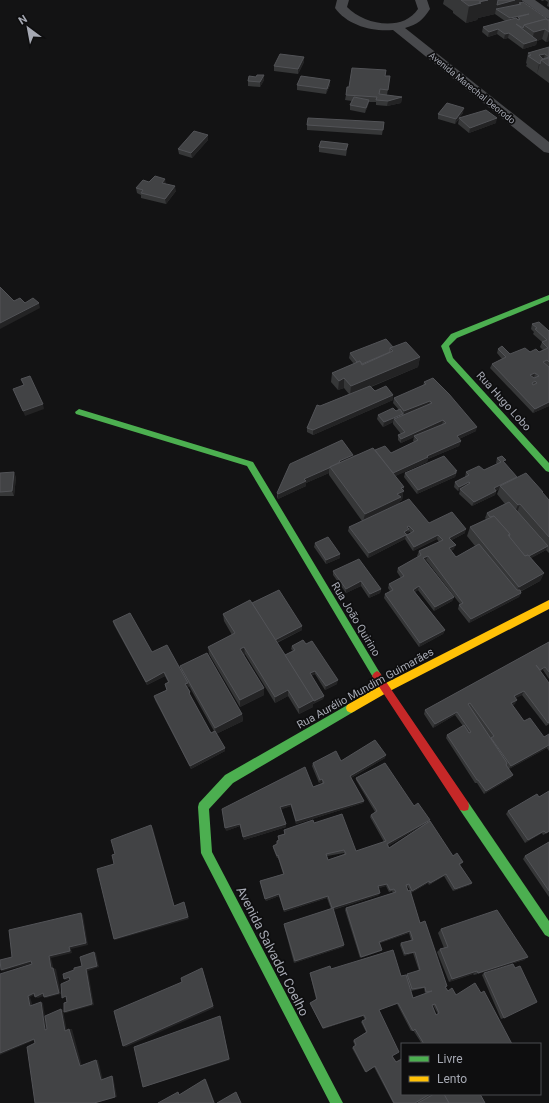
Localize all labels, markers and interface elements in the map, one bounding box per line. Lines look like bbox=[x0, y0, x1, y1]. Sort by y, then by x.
north arrow bbox=[8, 8, 48, 48]
text: N bbox=[16, 12, 30, 28]
street label: Avenida Marechal Deorodo bbox=[427, 50, 517, 126]
street label: Rua Hugo Lobo bbox=[474, 369, 534, 434]
street label: Rua João Quirino bbox=[328, 580, 383, 659]
street label: Rua Aurélio Mundim Guimarães bbox=[295, 645, 436, 732]
street label: Avenida Salvador Coelho bbox=[233, 884, 312, 1018]
legend bbox=[401, 1043, 541, 1095]
text: Livre bbox=[437, 1052, 463, 1066]
text: Lento bbox=[437, 1072, 467, 1086]

